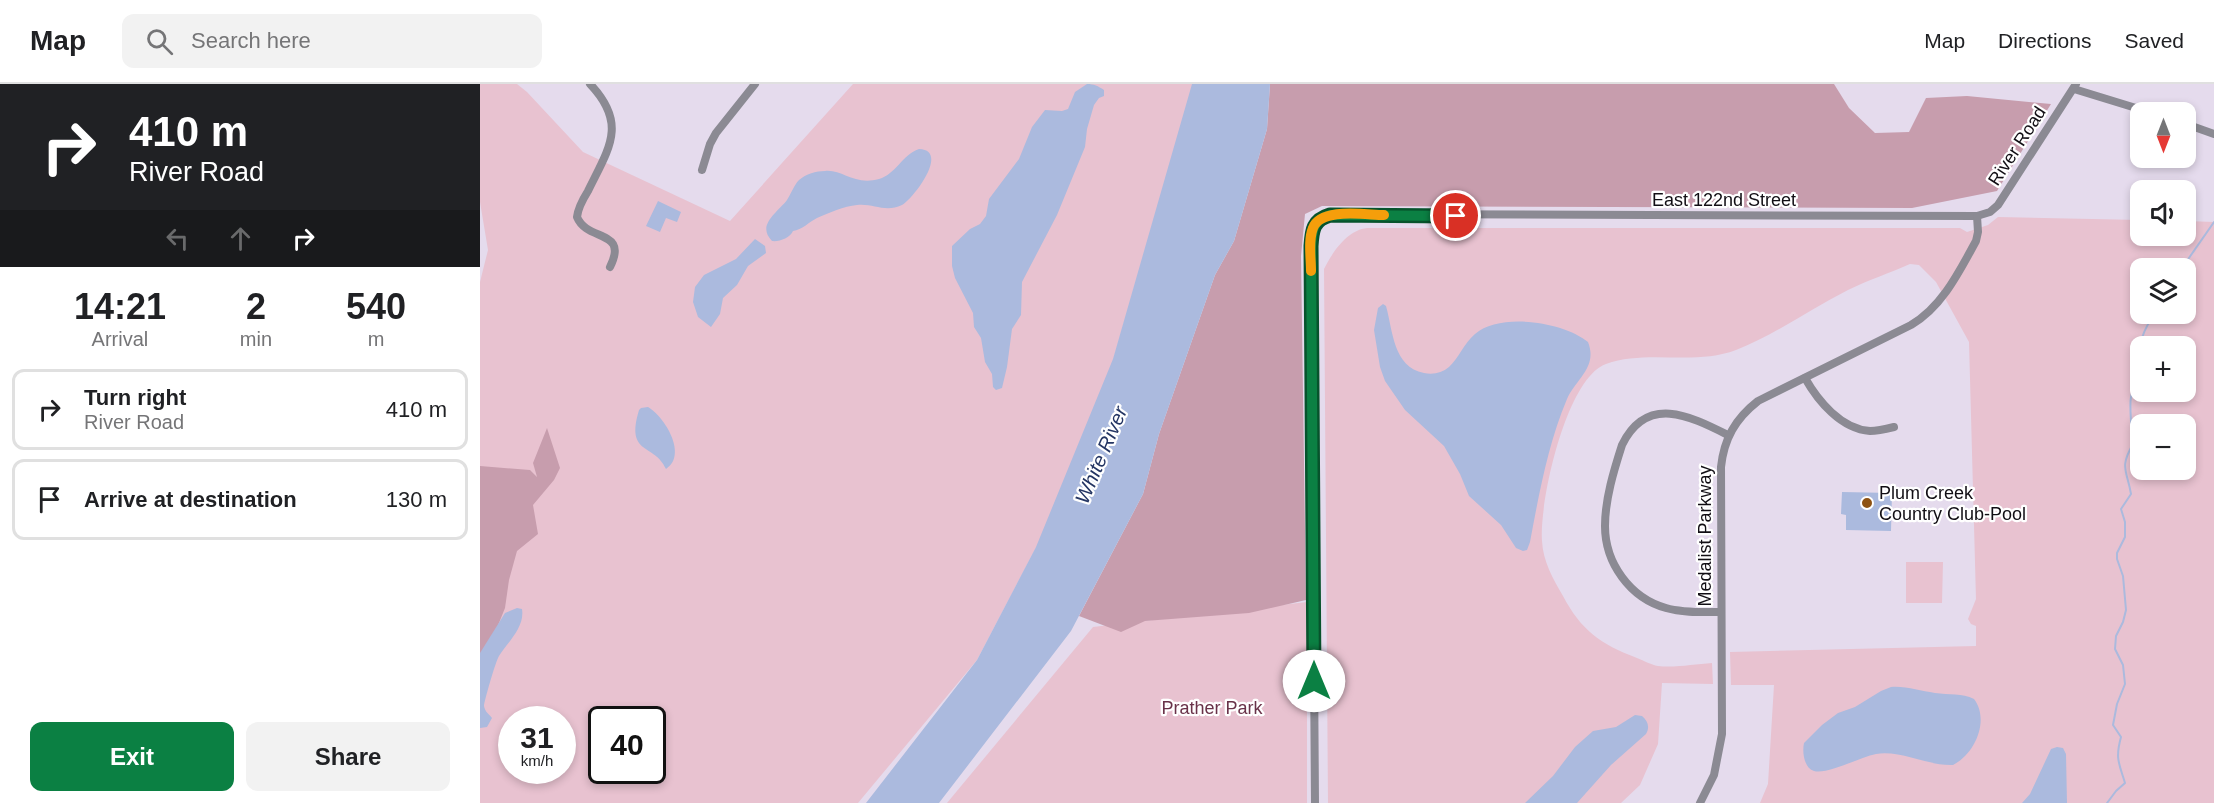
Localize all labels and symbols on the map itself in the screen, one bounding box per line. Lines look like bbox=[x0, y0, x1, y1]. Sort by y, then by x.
north arrow bbox=[2130, 102, 2196, 168]
street label: River Road bbox=[1984, 103, 2050, 189]
pin bbox=[1430, 190, 1481, 241]
street label: East 122nd Street bbox=[1652, 190, 1796, 210]
water label: White River bbox=[1071, 402, 1132, 507]
street label: Medalist Parkway bbox=[1695, 465, 1715, 607]
place label: Plum Creek Country Club-Pool bbox=[1879, 483, 2026, 524]
marker: Plum Creek Country Club-Pool bbox=[1860, 496, 1874, 510]
position arrow bbox=[1282, 649, 1346, 713]
park label: Prather Park bbox=[1161, 698, 1264, 718]
speed limit sign: 40 bbox=[588, 706, 666, 784]

